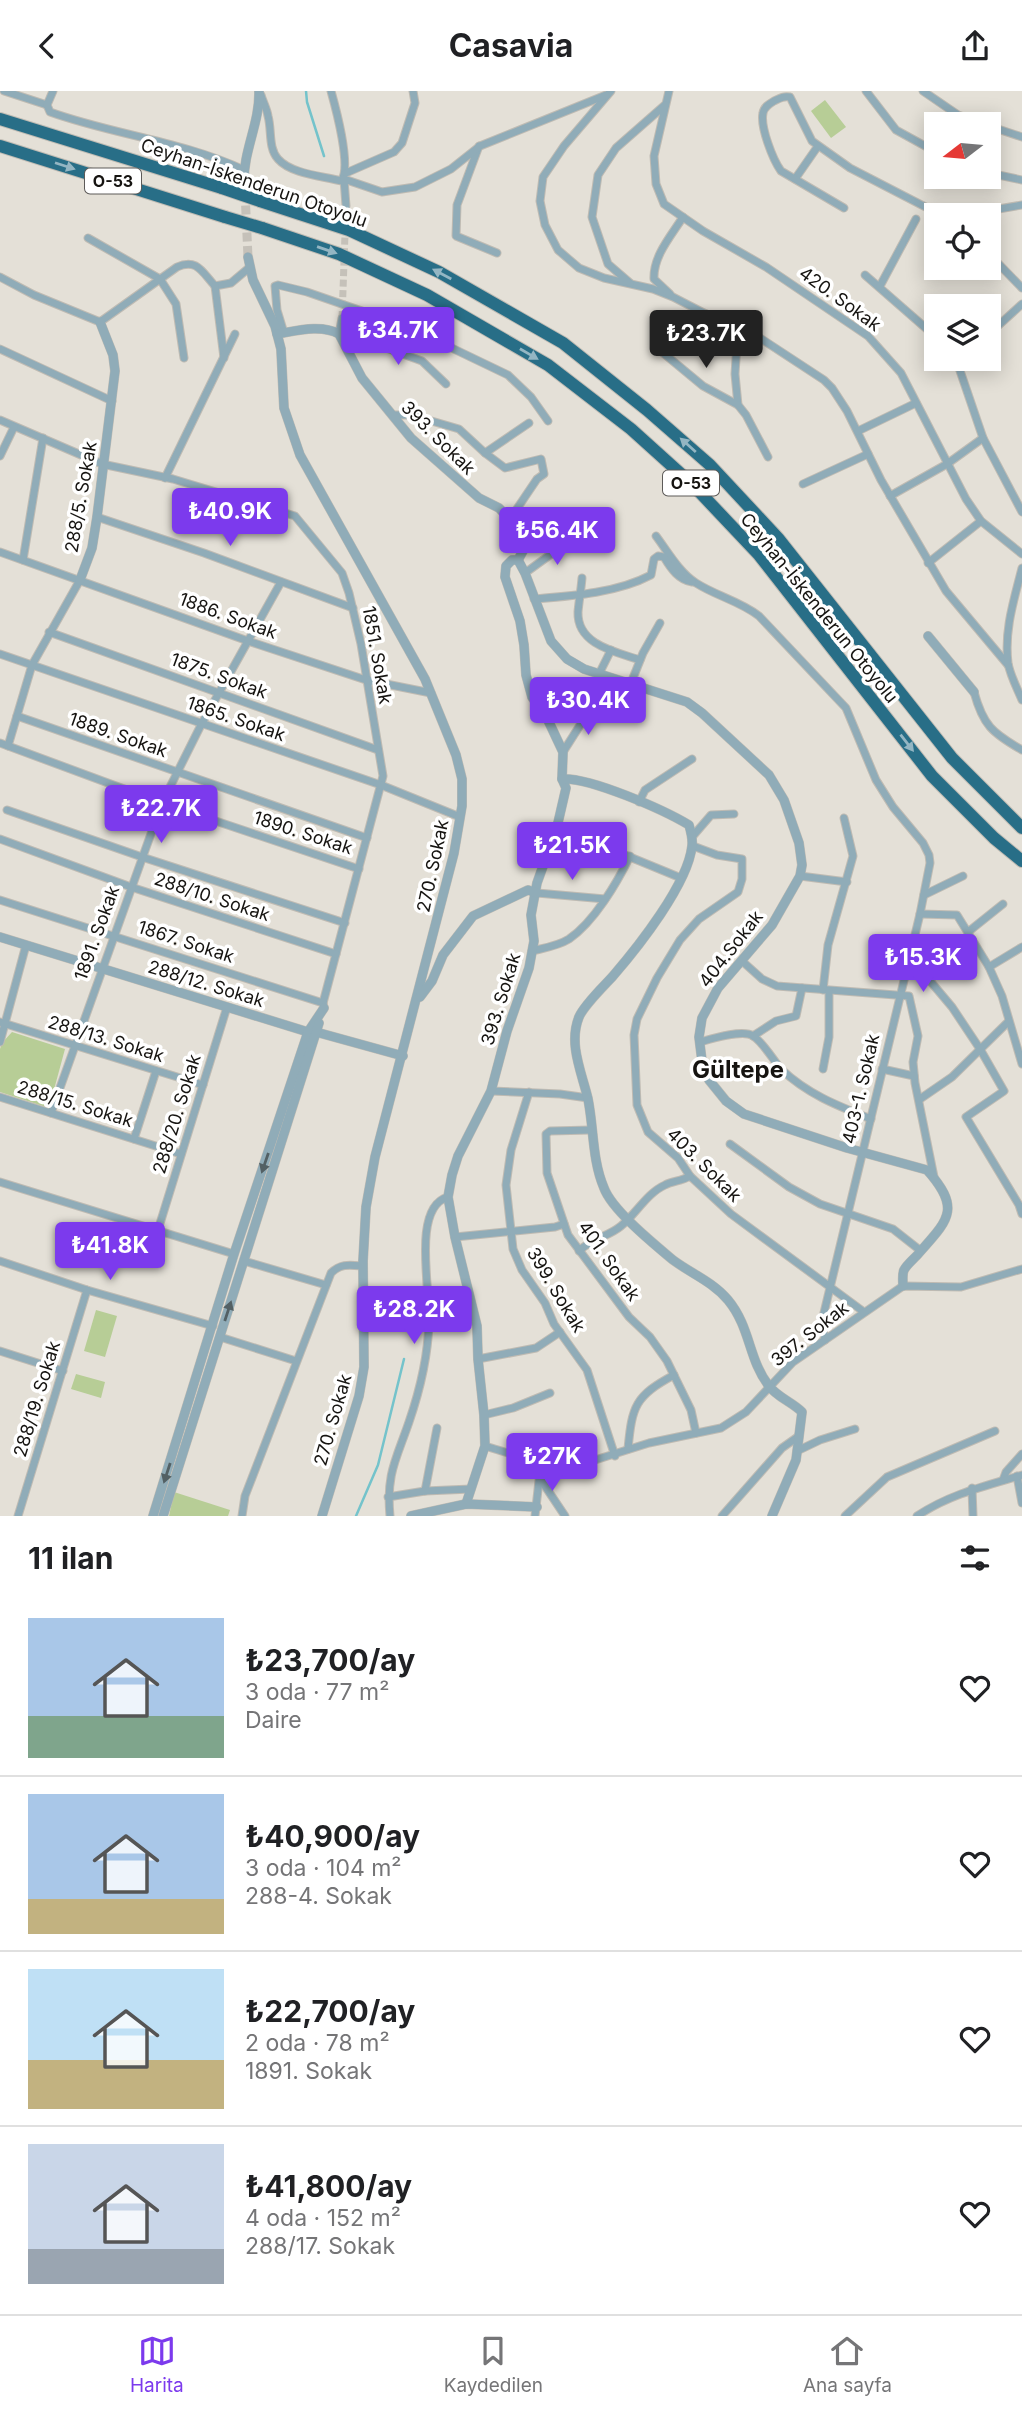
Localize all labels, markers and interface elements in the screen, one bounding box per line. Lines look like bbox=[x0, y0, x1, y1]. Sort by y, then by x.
text: Casavia bbox=[449, 26, 573, 65]
icon: back bbox=[28, 27, 66, 65]
icon: share bbox=[956, 27, 994, 65]
north arrow bbox=[924, 112, 1001, 189]
map controls bbox=[924, 112, 1001, 371]
street label: Ceyhan-İskenderun Otoyolu bbox=[138, 133, 371, 231]
one-way arrow bbox=[55, 162, 76, 172]
road number: O-53 bbox=[85, 169, 141, 193]
button: locate bbox=[924, 203, 1001, 280]
one-way arrow bbox=[316, 245, 337, 256]
street label: 420. Sokak bbox=[795, 262, 885, 335]
one-way arrow bbox=[431, 268, 451, 280]
button: layers bbox=[924, 294, 1001, 371]
pin: ₺34.7K bbox=[341, 307, 455, 367]
pin: ₺23.7K bbox=[649, 310, 763, 370]
text: ₺34.7K bbox=[357, 316, 439, 344]
text: ₺23.7K bbox=[666, 319, 746, 347]
one-way arrow bbox=[519, 347, 539, 359]
street label: 393. Sokak bbox=[397, 396, 480, 479]
one-way arrow bbox=[679, 438, 696, 453]
street label: 288/5. Sokak bbox=[60, 440, 101, 554]
road number: O-53 bbox=[663, 471, 719, 495]
pin: ₺40.9K bbox=[173, 489, 287, 548]
text: ₺40.9K bbox=[188, 497, 272, 525]
pin: ₺56.4K bbox=[500, 507, 614, 567]
street label: Ceyhan-İskenderun Otoyolu bbox=[736, 508, 903, 707]
text: ₺56.4K bbox=[515, 516, 599, 544]
street label: 1886. Sokak bbox=[176, 588, 280, 643]
street label: 1851. Sokak bbox=[359, 604, 396, 706]
street label: 1875. Sokak bbox=[168, 648, 271, 703]
pin: ₺30.4K bbox=[531, 677, 645, 737]
text: ₺30.4K bbox=[546, 686, 630, 714]
street label: 1865. Sokak bbox=[184, 692, 288, 745]
street label: 1889. Sokak bbox=[66, 708, 170, 761]
one-way arrow bbox=[899, 734, 914, 752]
pin: ₺22.7K bbox=[104, 785, 218, 845]
text: ₺22.7K bbox=[121, 794, 201, 822]
street label: 1890. Sokak bbox=[251, 807, 355, 858]
street label: 270. Sokak bbox=[412, 818, 453, 914]
pin: ₺21.5K bbox=[515, 823, 629, 882]
text: ₺21.5K bbox=[533, 831, 611, 859]
street label: 288/10. Sokak bbox=[152, 868, 273, 925]
street label: 1891. Sokak bbox=[70, 882, 123, 983]
street label: 404.Sokak bbox=[694, 906, 767, 991]
street label: 1867. Sokak bbox=[135, 916, 237, 967]
pin: ₺15.3K bbox=[866, 935, 980, 994]
text: ₺15.3K bbox=[884, 943, 962, 971]
street label: 393. Sokak bbox=[477, 950, 525, 1048]
street label: 288/12. Sokak bbox=[145, 956, 267, 1011]
street label: 288/13. Sokak bbox=[46, 1011, 167, 1066]
street label: 403-1. Sokak bbox=[838, 1032, 883, 1146]
street label: 288/20. Sokak bbox=[148, 1051, 205, 1176]
district label: Gültepe bbox=[692, 1055, 784, 1084]
street label: 288/15. Sokak bbox=[15, 1076, 136, 1131]
street label: 403. Sokak bbox=[663, 1123, 746, 1206]
one-way arrow bbox=[259, 1152, 270, 1173]
street label: 401. Sokak bbox=[574, 1217, 645, 1305]
pin: ₺41.8K bbox=[53, 1223, 167, 1282]
text: ₺41.8K bbox=[71, 1231, 149, 1259]
street label: 399. Sokak bbox=[523, 1243, 590, 1336]
pin: ₺28.2K bbox=[357, 1287, 471, 1346]
text: ₺28.2K bbox=[373, 1295, 455, 1323]
street label: 397. Sokak bbox=[767, 1297, 853, 1370]
one-way arrow bbox=[223, 1300, 234, 1321]
street label: 288/19. Sokak bbox=[9, 1338, 64, 1459]
street label: 270. Sokak bbox=[309, 1372, 356, 1468]
pin: ₺27K bbox=[511, 1433, 593, 1493]
text: ₺27K bbox=[522, 1442, 582, 1470]
one-way arrow bbox=[161, 1463, 171, 1484]
icon: filters bbox=[956, 1539, 994, 1577]
text: 11 ilan bbox=[28, 1540, 113, 1576]
text: ₺23,700/ay bbox=[245, 1642, 415, 1678]
icon: home bbox=[84, 1646, 168, 1730]
icon: heart bbox=[956, 1669, 994, 1707]
text: 3 oda · 77 m² bbox=[245, 1678, 389, 1706]
text: Daire bbox=[245, 1706, 302, 1734]
text: ₺40,900/ay bbox=[245, 1818, 420, 1854]
icon: home bbox=[84, 1822, 168, 1906]
icon: heart bbox=[956, 1845, 994, 1883]
text: 3 oda · 104 m² bbox=[245, 1854, 402, 1882]
text: 288-4. Sokak bbox=[245, 1882, 392, 1910]
text: ₺22,700/ay bbox=[245, 1993, 415, 2029]
icon: home bbox=[84, 1997, 168, 2081]
icon: heart bbox=[956, 2020, 994, 2058]
text: 2 oda · 78 m² bbox=[245, 2029, 390, 2057]
text: 1891. Sokak bbox=[245, 2057, 372, 2085]
text: ₺41,800/ay bbox=[245, 2168, 412, 2204]
icon: home bbox=[84, 2172, 168, 2256]
icon: heart bbox=[956, 2195, 994, 2233]
text: 4 oda · 152 m² bbox=[245, 2204, 401, 2232]
text: 288/17. Sokak bbox=[245, 2232, 395, 2260]
tab: Harita bbox=[130, 2332, 184, 2397]
tab: Kaydedilen bbox=[444, 2332, 543, 2397]
tab: Ana sayfa bbox=[803, 2332, 892, 2397]

